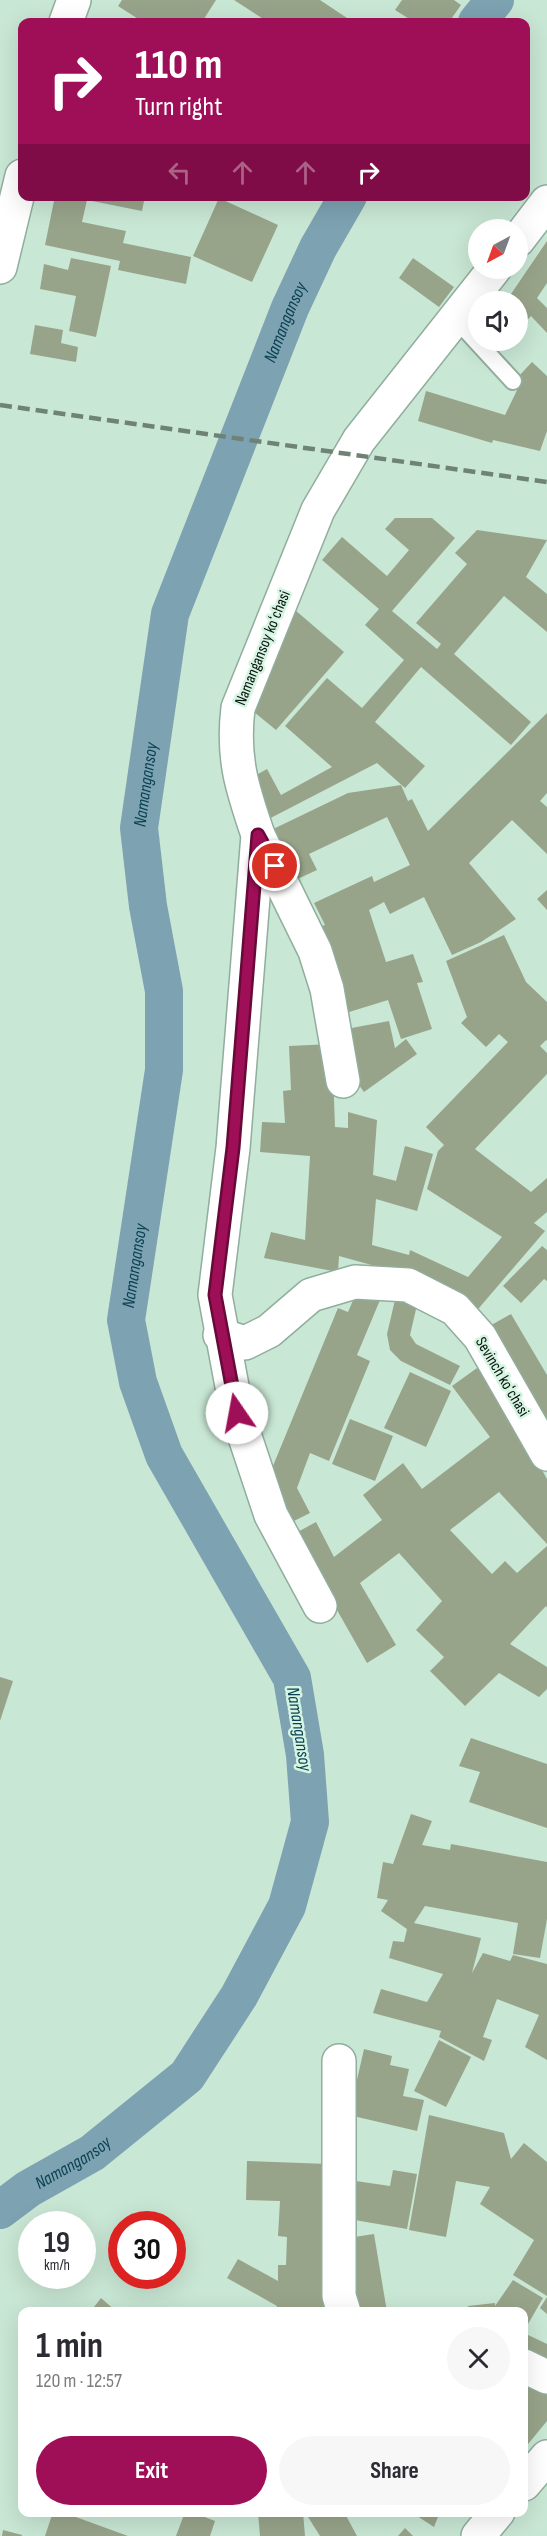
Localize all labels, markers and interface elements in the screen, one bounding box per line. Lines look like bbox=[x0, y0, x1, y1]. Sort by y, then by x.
text: 110 m bbox=[135, 40, 222, 91]
icon: right bbox=[36, 42, 114, 120]
text: Turn right bbox=[135, 91, 222, 123]
icon: left bbox=[163, 156, 196, 189]
icon: ahead bbox=[226, 156, 259, 189]
icon: ahead bbox=[289, 156, 322, 189]
icon: right bbox=[352, 156, 385, 189]
north arrow bbox=[468, 219, 528, 279]
map controls bbox=[468, 219, 528, 351]
water label: Namangansoy bbox=[259, 278, 312, 365]
button: sound bbox=[468, 291, 528, 351]
street label: Namangansoy koʻchasi bbox=[231, 588, 295, 708]
water label: Namangansoy bbox=[129, 740, 162, 828]
pin bbox=[249, 840, 300, 891]
icon: arrive bbox=[258, 849, 291, 882]
water label: Namangansoy bbox=[117, 1221, 151, 1309]
street label: Sevinch koʻchasi bbox=[471, 1334, 533, 1420]
position arrow bbox=[205, 1381, 269, 1445]
water label: Namangansoy bbox=[282, 1685, 316, 1774]
water label: Namangansoy bbox=[31, 2131, 116, 2193]
speed limit sign: 30 bbox=[108, 2211, 186, 2289]
text: 19 bbox=[44, 2225, 70, 2261]
text: km/h bbox=[44, 2256, 70, 2275]
text: 1 min bbox=[36, 2325, 103, 2368]
button: close bbox=[447, 2327, 510, 2390]
text: 120 m · 12:57 bbox=[36, 2369, 122, 2393]
button: Exit bbox=[36, 2436, 267, 2505]
button: Share bbox=[279, 2436, 510, 2505]

